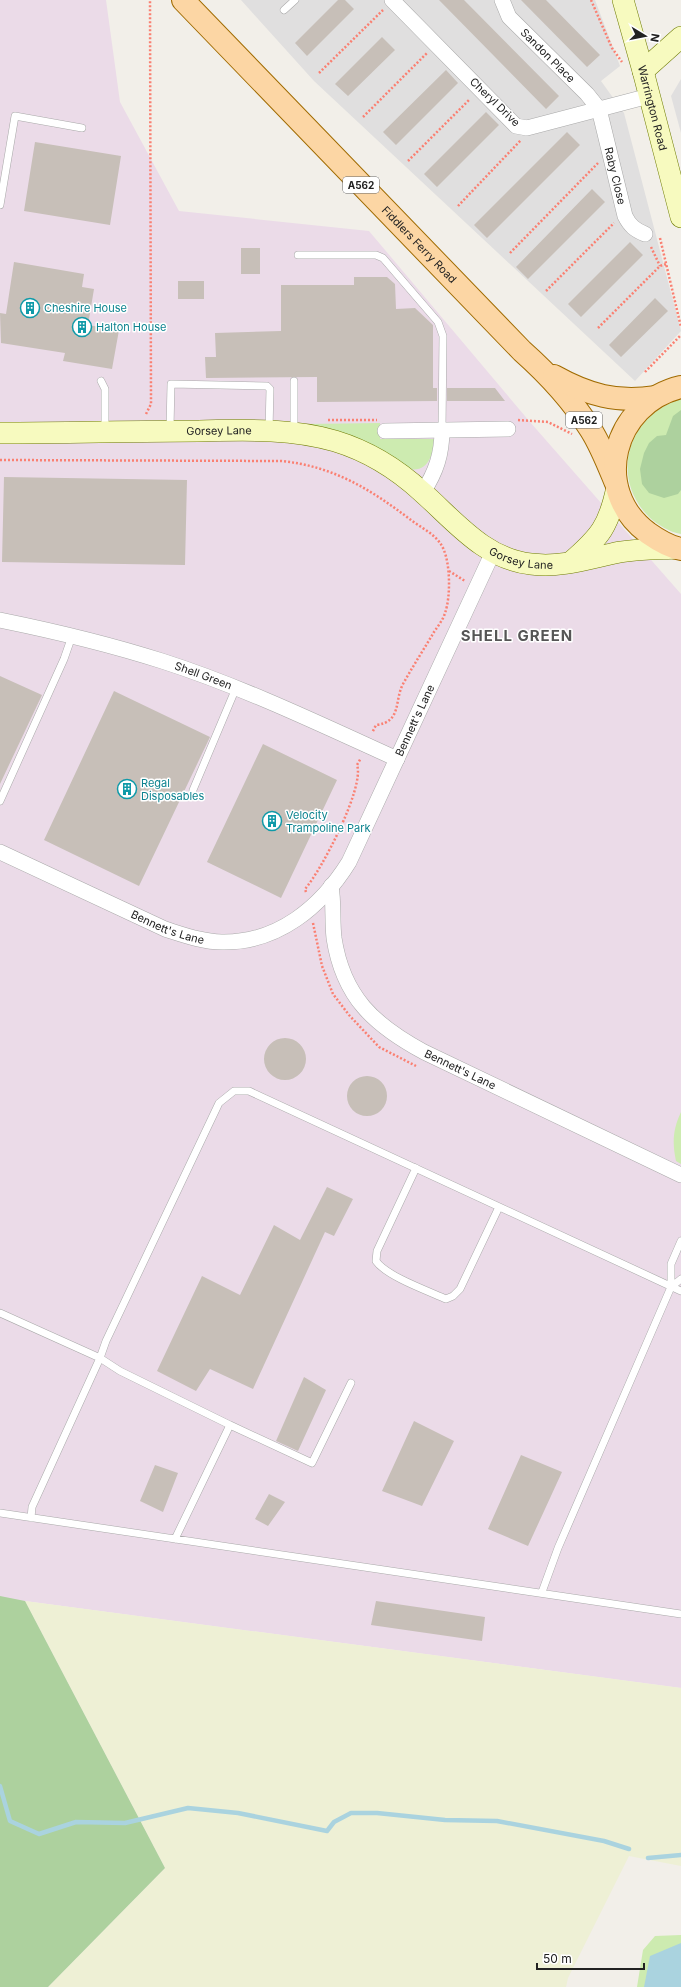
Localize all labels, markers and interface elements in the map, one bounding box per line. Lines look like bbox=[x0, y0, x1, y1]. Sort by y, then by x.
north arrow bbox=[625, 16, 665, 56]
street label: Sandon Place bbox=[518, 25, 578, 85]
text: N bbox=[647, 32, 662, 43]
street label: Warrington Road bbox=[635, 64, 670, 152]
street label: Cheryl Drive bbox=[467, 75, 523, 129]
street label: Raby Close bbox=[602, 146, 629, 206]
road number: A562 bbox=[343, 177, 379, 193]
street label: Fiddlers Ferry Road bbox=[379, 203, 460, 286]
building icon: Cheshire House bbox=[19, 297, 41, 319]
place label: Cheshire House bbox=[44, 301, 127, 315]
building icon: Halton House bbox=[71, 316, 93, 338]
place label: Halton House bbox=[96, 320, 166, 334]
road number: A562 bbox=[566, 412, 602, 428]
street label: Gorsey Lane bbox=[186, 423, 252, 438]
street label: Gorsey Lane bbox=[487, 544, 553, 572]
district label: SHELL GREEN bbox=[461, 626, 573, 645]
street label: Shell Green bbox=[173, 659, 234, 693]
street label: Bennett's Lane bbox=[392, 682, 437, 759]
place label: Regal Disposables bbox=[141, 776, 205, 803]
building icon: Regal Disposables bbox=[116, 778, 138, 800]
place label: Velocity Trampoline Park bbox=[286, 808, 371, 835]
building icon: Velocity Trampoline Park bbox=[261, 810, 283, 832]
street label: Bennett's Lane bbox=[129, 907, 206, 947]
street label: Bennett's Lane bbox=[422, 1046, 498, 1092]
scale bar bbox=[537, 1945, 644, 1971]
text: 50 m bbox=[543, 1951, 572, 1966]

